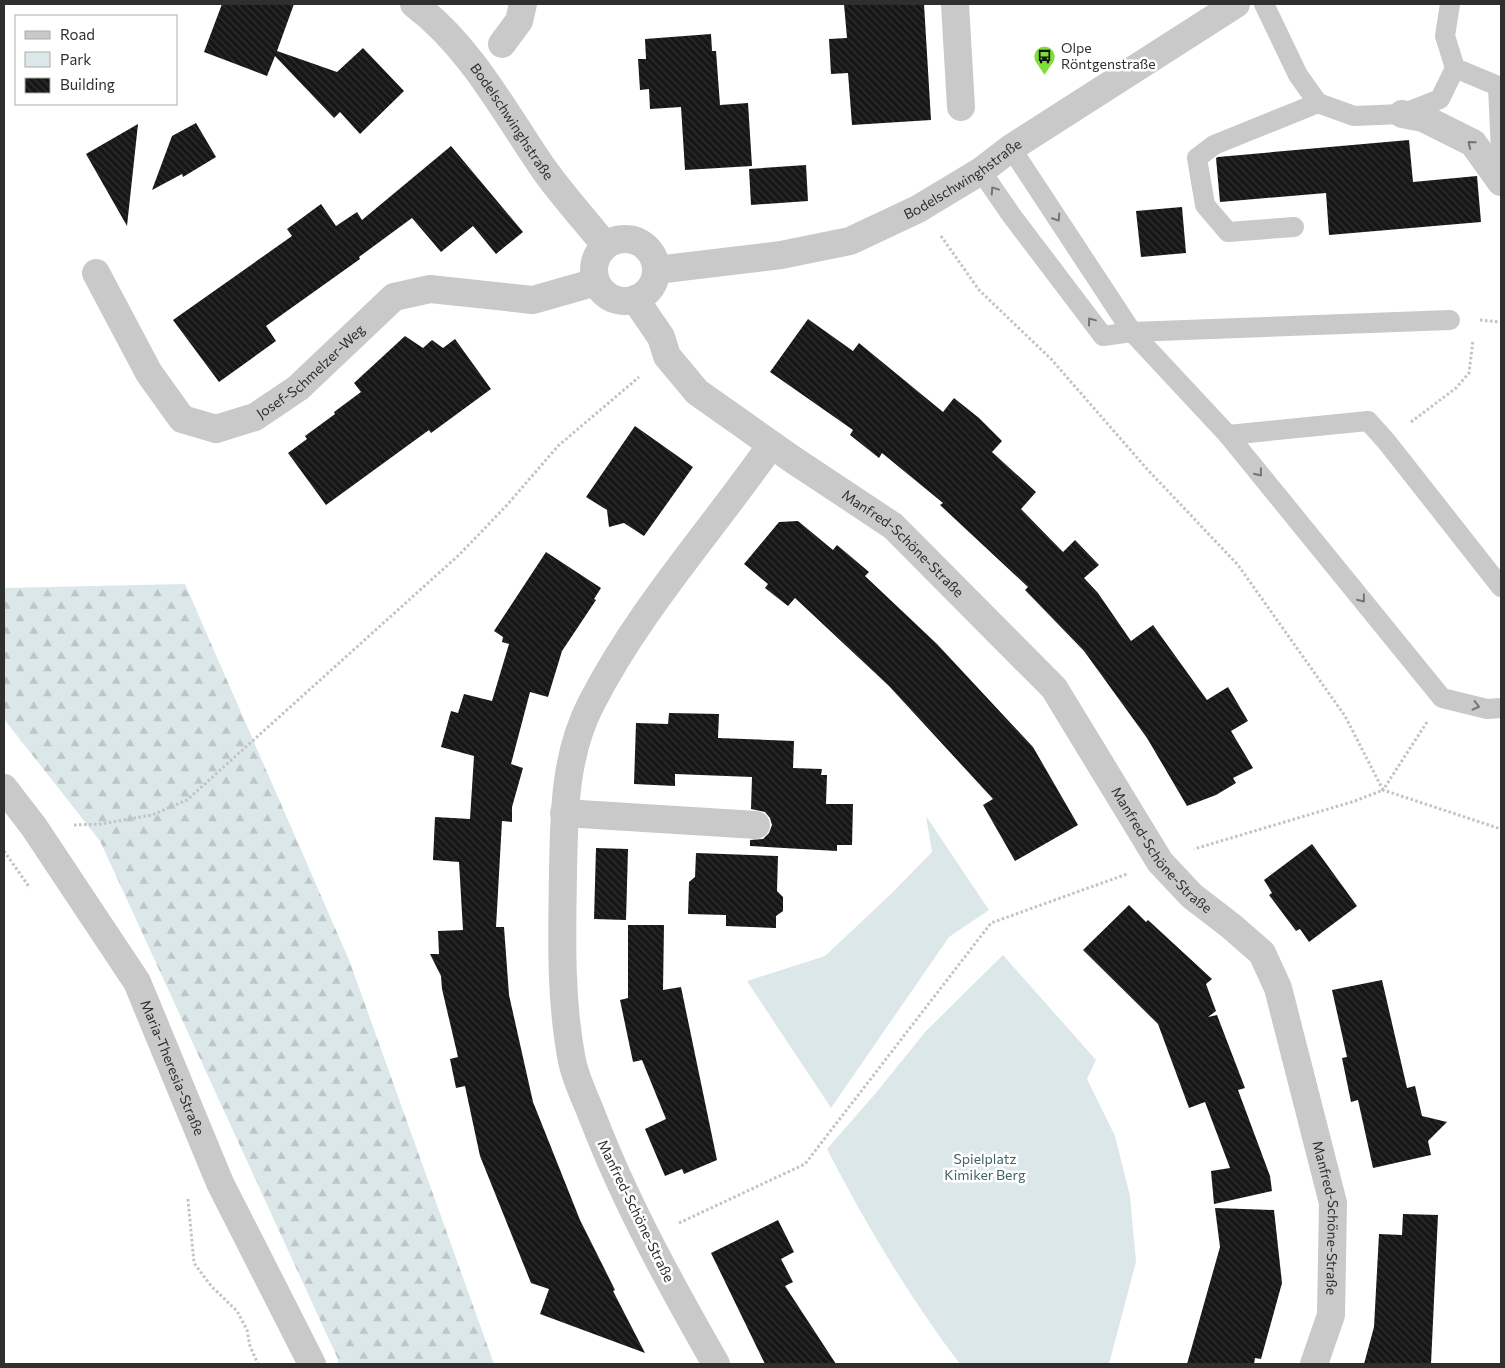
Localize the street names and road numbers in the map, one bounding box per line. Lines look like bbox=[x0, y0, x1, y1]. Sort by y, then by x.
street label: Bodelschwinghstraße bbox=[467, 60, 558, 183]
street label: Bodelschwinghstraße bbox=[901, 135, 1024, 223]
street label: Josef-Schmelzer-Weg bbox=[253, 320, 368, 422]
street label: Manfred-Schöne-Straße bbox=[839, 486, 968, 600]
street label: Manfred-Schöne-Straße bbox=[1108, 783, 1216, 916]
street label: Maria-Theresia-Straße bbox=[137, 997, 208, 1138]
street label: Manfred-Schöne-Straße bbox=[595, 1137, 678, 1285]
street label: Manfred-Schöne-Straße bbox=[1309, 1139, 1342, 1295]

